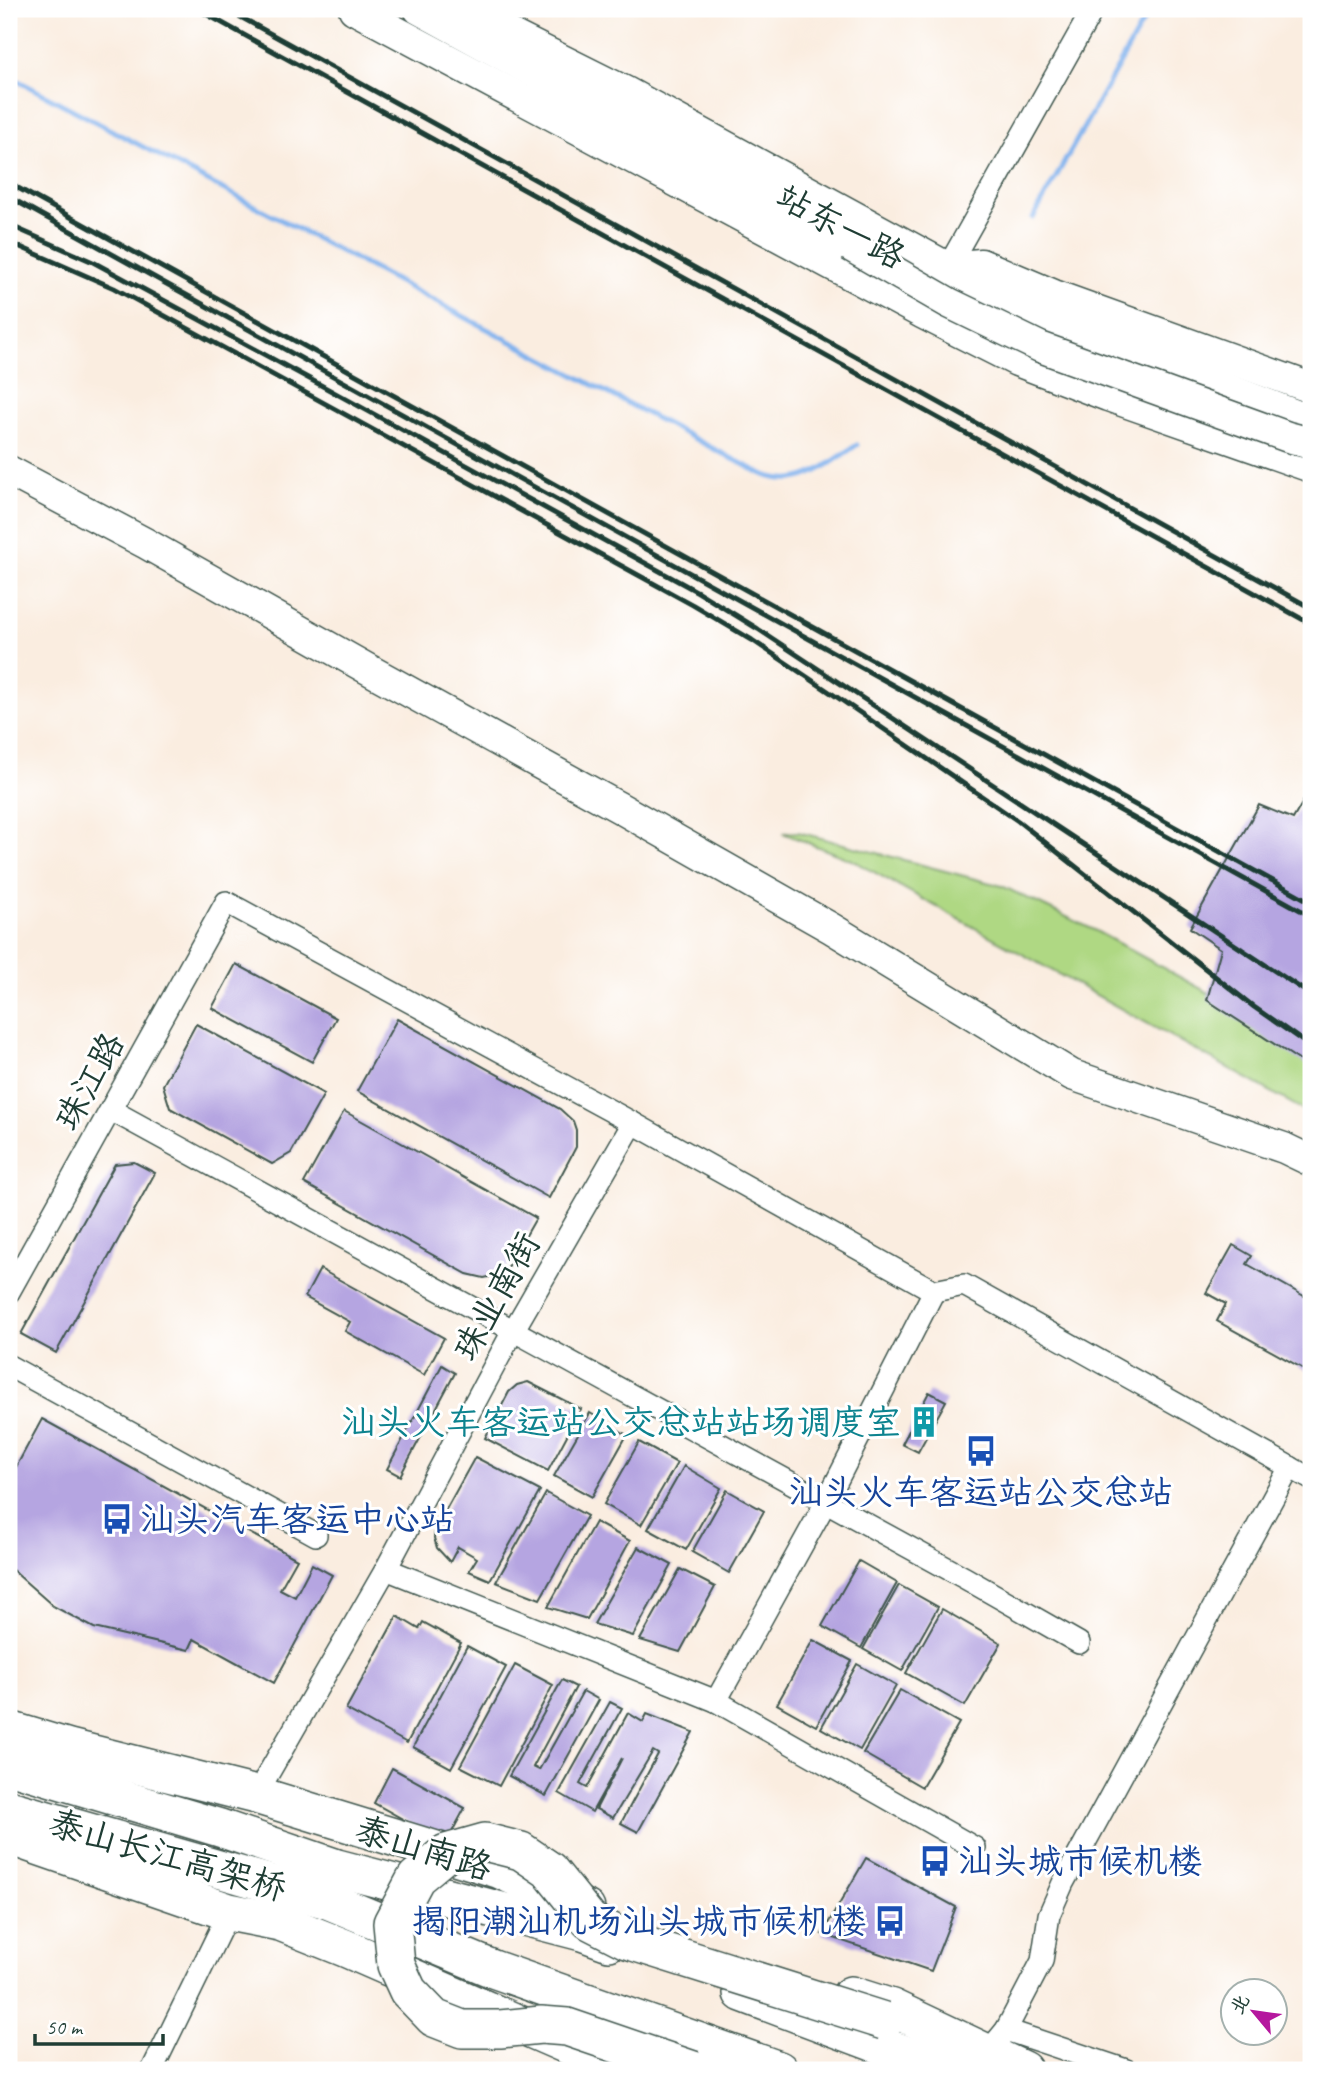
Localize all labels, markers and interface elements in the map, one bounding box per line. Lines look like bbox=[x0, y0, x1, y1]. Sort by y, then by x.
street label: 站东一路 bbox=[768, 174, 913, 279]
street label: 珠江路 bbox=[44, 1024, 135, 1138]
street label: 珠业南街 bbox=[443, 1224, 550, 1368]
place label: 汕头火车客运站公交总站站场调度室 bbox=[341, 1400, 901, 1445]
building icon: 汕头火车客运站公交总站站场调度室 bbox=[907, 1405, 941, 1439]
bus stop icon: 汕头火车客运站公交总站 bbox=[964, 1434, 998, 1468]
place label: 汕头火车客运站公交总站 bbox=[788, 1470, 1174, 1515]
place label: 汕头汽车客运中心站 bbox=[140, 1497, 455, 1542]
bus stop icon: 汕头汽车客运中心站 bbox=[100, 1502, 134, 1536]
street label: 泰山长江高架桥 bbox=[44, 1800, 292, 1911]
street label: 泰山南路 bbox=[350, 1806, 497, 1890]
place label: 汕头城市候机楼 bbox=[958, 1839, 1203, 1884]
bus stop icon: 汕头城市候机楼 bbox=[918, 1844, 952, 1878]
place label: 揭阳潮汕机场汕头城市候机楼 bbox=[412, 1899, 867, 1944]
bus stop icon: 揭阳潮汕机场汕头城市候机楼 bbox=[873, 1904, 907, 1938]
north arrow bbox=[1218, 1978, 1288, 2048]
text: 北 bbox=[1225, 1990, 1255, 2018]
scale bar bbox=[35, 2002, 163, 2046]
text: 50 m bbox=[46, 2014, 84, 2040]

